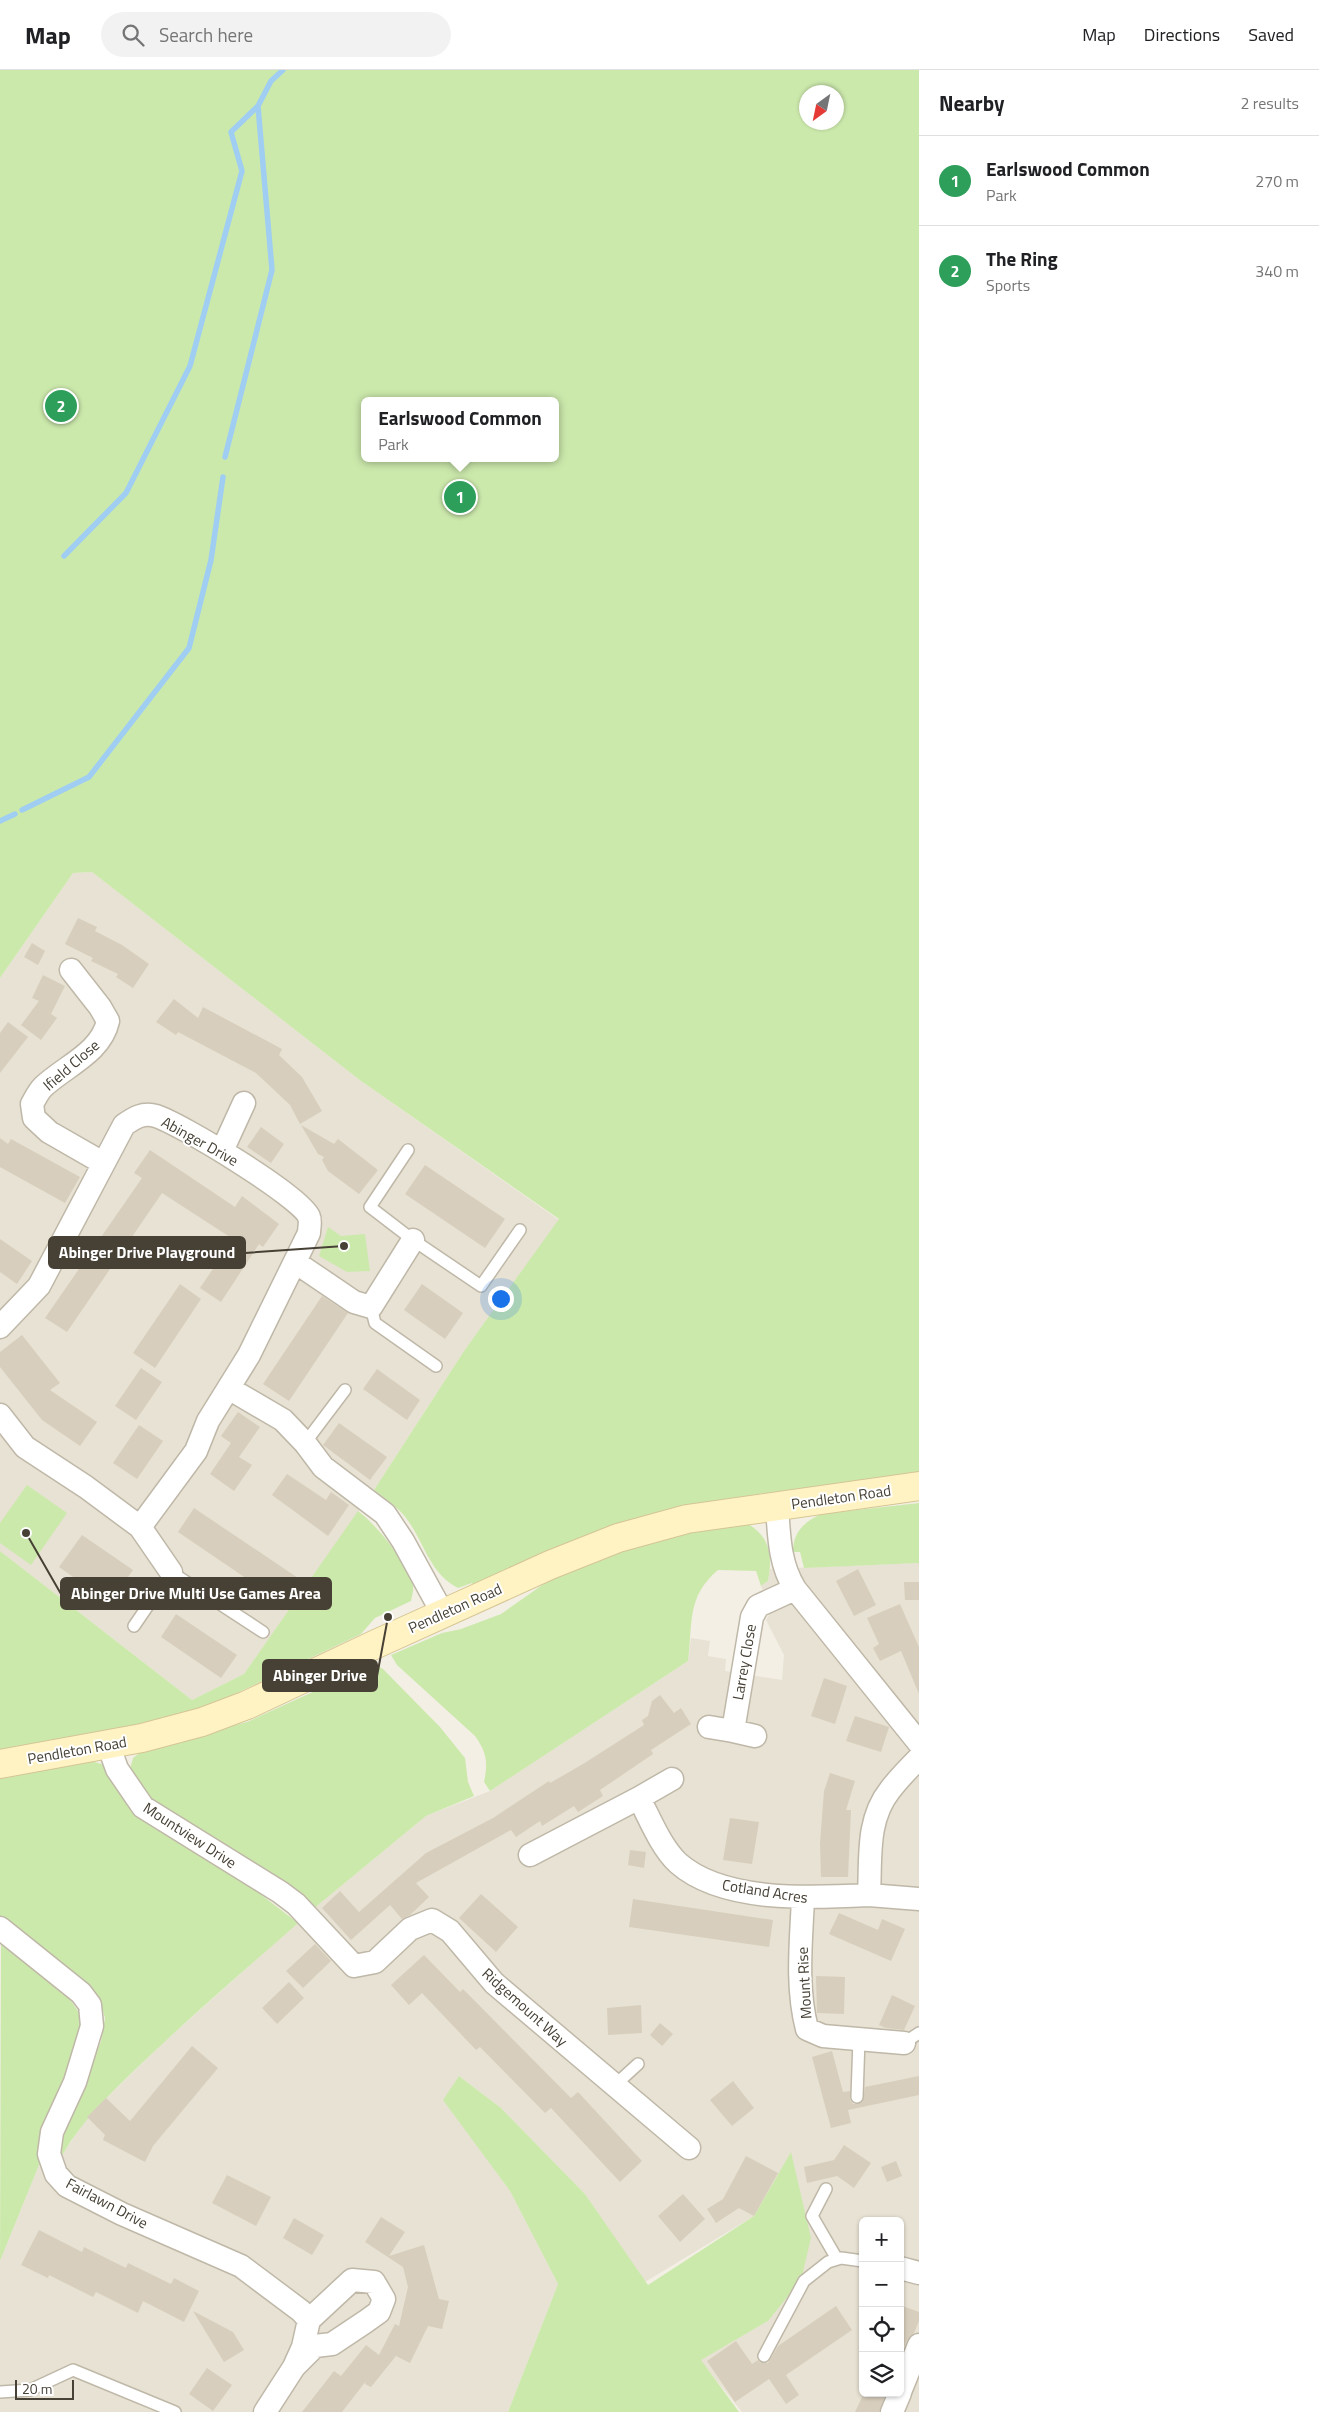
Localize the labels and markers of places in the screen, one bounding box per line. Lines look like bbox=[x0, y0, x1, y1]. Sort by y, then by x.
pin: 2 bbox=[45, 387, 77, 425]
pin: 1 bbox=[444, 478, 476, 516]
callout: Abinger Drive Playground bbox=[49, 1237, 245, 1268]
callout: Abinger Drive Multi Use Games Area bbox=[61, 1578, 331, 1609]
callout: Abinger Drive bbox=[263, 1660, 377, 1691]

